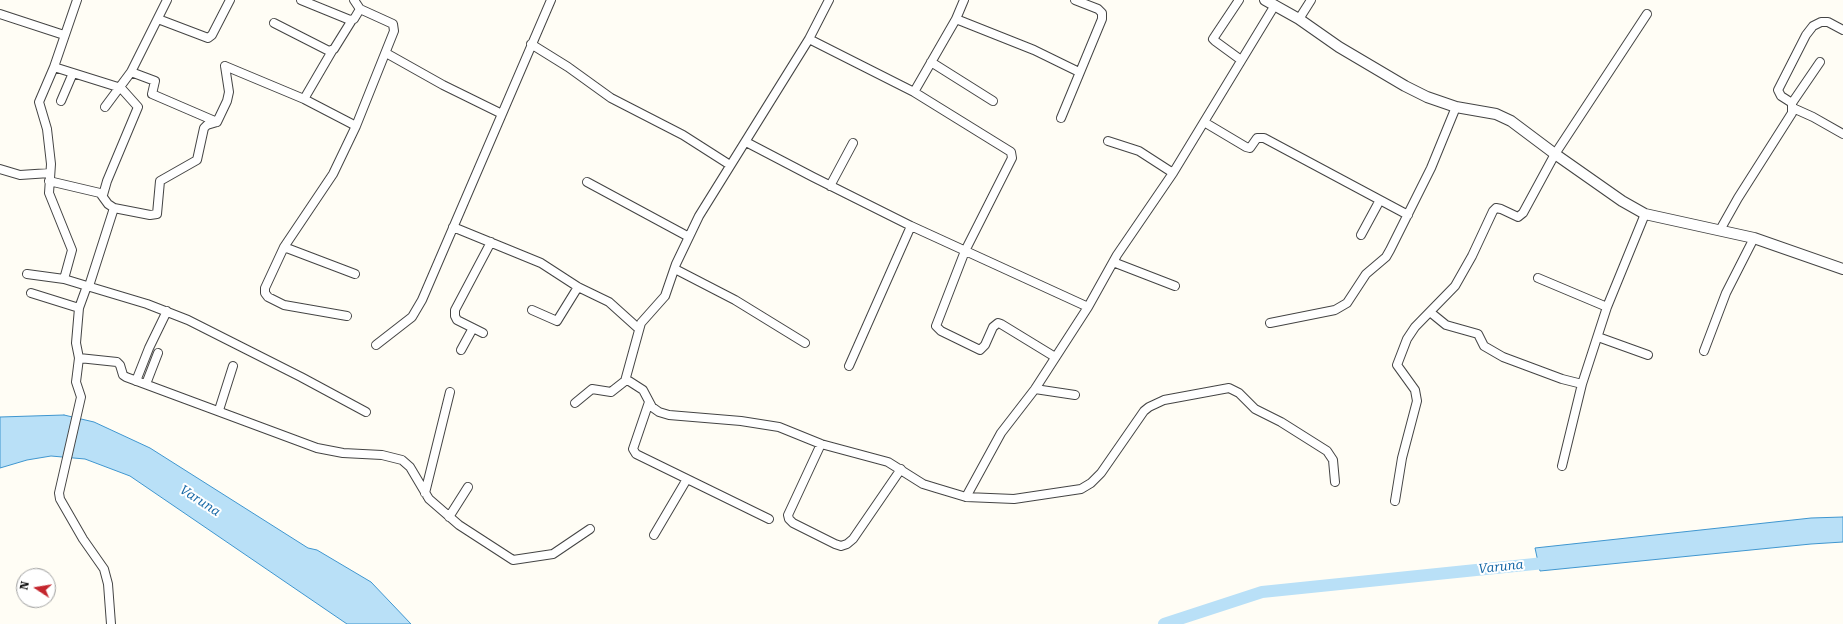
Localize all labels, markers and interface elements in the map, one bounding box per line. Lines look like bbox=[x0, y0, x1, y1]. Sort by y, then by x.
water label: Varuna bbox=[177, 482, 223, 520]
water label: Varuna bbox=[1478, 557, 1524, 577]
north arrow bbox=[16, 568, 56, 608]
text: N bbox=[18, 580, 32, 591]

